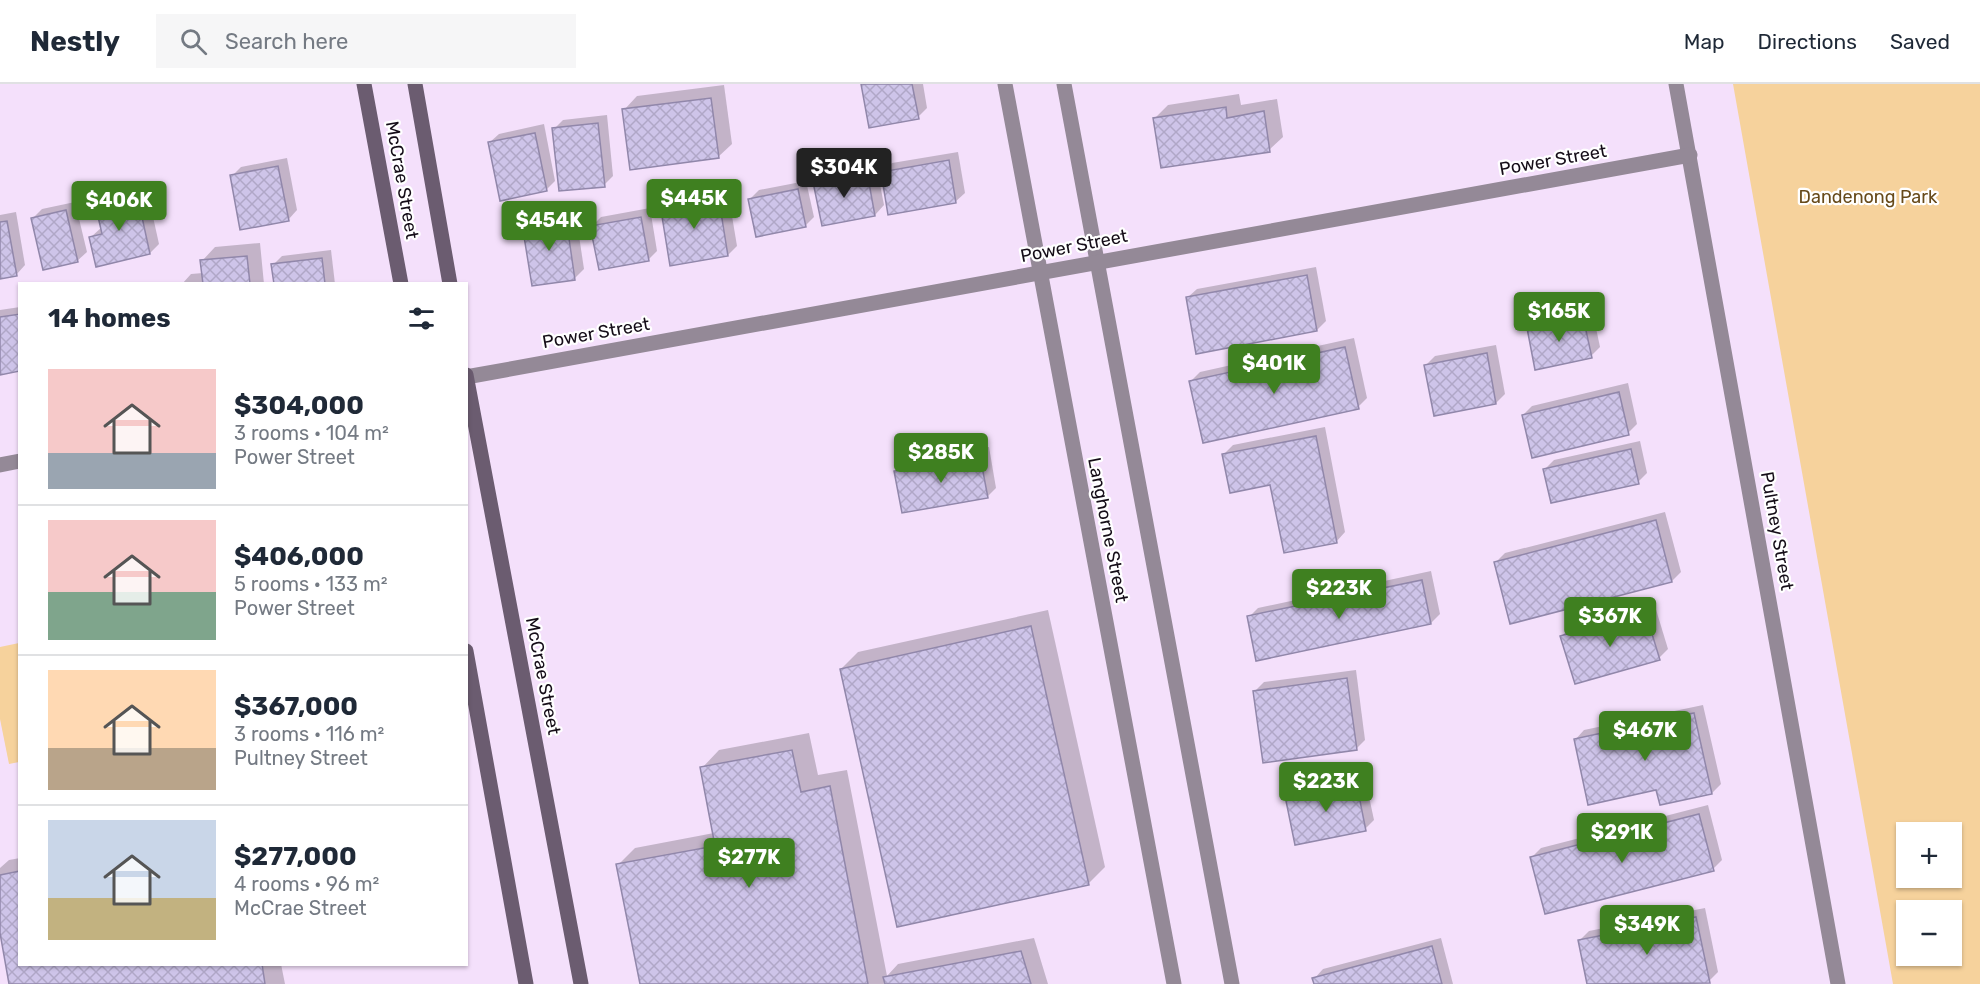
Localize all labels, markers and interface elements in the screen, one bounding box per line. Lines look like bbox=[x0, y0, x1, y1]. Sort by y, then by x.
search box bbox=[156, 14, 576, 68]
text: Nestly bbox=[30, 25, 120, 58]
icon: search bbox=[177, 25, 210, 58]
text: Search here bbox=[225, 28, 348, 55]
text: Map bbox=[1684, 29, 1725, 54]
text: Directions bbox=[1758, 29, 1857, 54]
text: Saved bbox=[1890, 29, 1950, 54]
street label: McCrae Street bbox=[381, 119, 423, 241]
street label: Power Street bbox=[1498, 140, 1608, 180]
pin: $304K bbox=[802, 148, 886, 199]
text: $304K bbox=[810, 155, 878, 179]
pin: $445K bbox=[652, 179, 736, 230]
pin: $406K bbox=[77, 181, 161, 232]
text: $445K bbox=[661, 186, 727, 210]
park label: Dandenong Park bbox=[1799, 186, 1938, 208]
text: $406K bbox=[86, 188, 152, 212]
pin: $454K bbox=[507, 201, 591, 252]
text: $454K bbox=[516, 208, 582, 232]
street label: Power Street bbox=[1019, 225, 1129, 267]
pin: $165K bbox=[1517, 292, 1601, 343]
text: $165K bbox=[1528, 299, 1590, 323]
icon: filters bbox=[405, 302, 438, 335]
text: 14 homes bbox=[48, 303, 171, 334]
street label: Power Street bbox=[541, 313, 651, 353]
pin: $401K bbox=[1232, 344, 1316, 395]
text: $401K bbox=[1242, 351, 1306, 375]
text: $304,000 bbox=[234, 390, 364, 421]
icon: home bbox=[96, 393, 168, 465]
text: 3 rooms · 104 m² bbox=[234, 421, 389, 445]
pin: $285K bbox=[899, 433, 983, 484]
text: $285K bbox=[908, 440, 974, 464]
text: Power Street bbox=[234, 445, 355, 469]
street label: Langhorne Street bbox=[1083, 456, 1133, 604]
street label: Pultney Street bbox=[1756, 470, 1798, 592]
text: $406,000 bbox=[234, 541, 364, 572]
icon: home bbox=[96, 544, 168, 616]
pin: $223K bbox=[1297, 569, 1381, 620]
text: 5 rooms · 133 m² bbox=[234, 572, 388, 596]
text: $223K bbox=[1306, 576, 1372, 600]
text: Power Street bbox=[234, 596, 355, 620]
pin: $367K bbox=[1568, 597, 1652, 648]
text: $367K bbox=[1578, 604, 1642, 628]
street label: McCrae Street bbox=[521, 615, 565, 737]
text: $367,000 bbox=[234, 691, 358, 722]
icon: home bbox=[96, 694, 168, 766]
pin: $467K bbox=[1603, 711, 1687, 762]
text: $467K bbox=[1613, 718, 1677, 742]
text: 3 rooms · 116 m² bbox=[234, 722, 384, 746]
text: Pultney Street bbox=[234, 746, 368, 770]
pin: $223K bbox=[1284, 762, 1368, 813]
text: $223K bbox=[1293, 769, 1359, 793]
pin: $291K bbox=[1580, 813, 1664, 864]
text: $291K bbox=[1591, 820, 1653, 844]
map controls bbox=[1896, 822, 1962, 966]
button: + bbox=[1896, 822, 1962, 888]
pin: $277K bbox=[707, 838, 791, 889]
text: $277,000 bbox=[234, 841, 357, 872]
icon: home bbox=[96, 844, 168, 916]
text: $277K bbox=[718, 845, 780, 869]
text: 4 rooms · 96 m² bbox=[234, 872, 379, 896]
text: McCrae Street bbox=[234, 896, 367, 920]
button: − bbox=[1896, 900, 1962, 966]
pin: $349K bbox=[1605, 905, 1689, 956]
text: $349K bbox=[1614, 912, 1680, 936]

